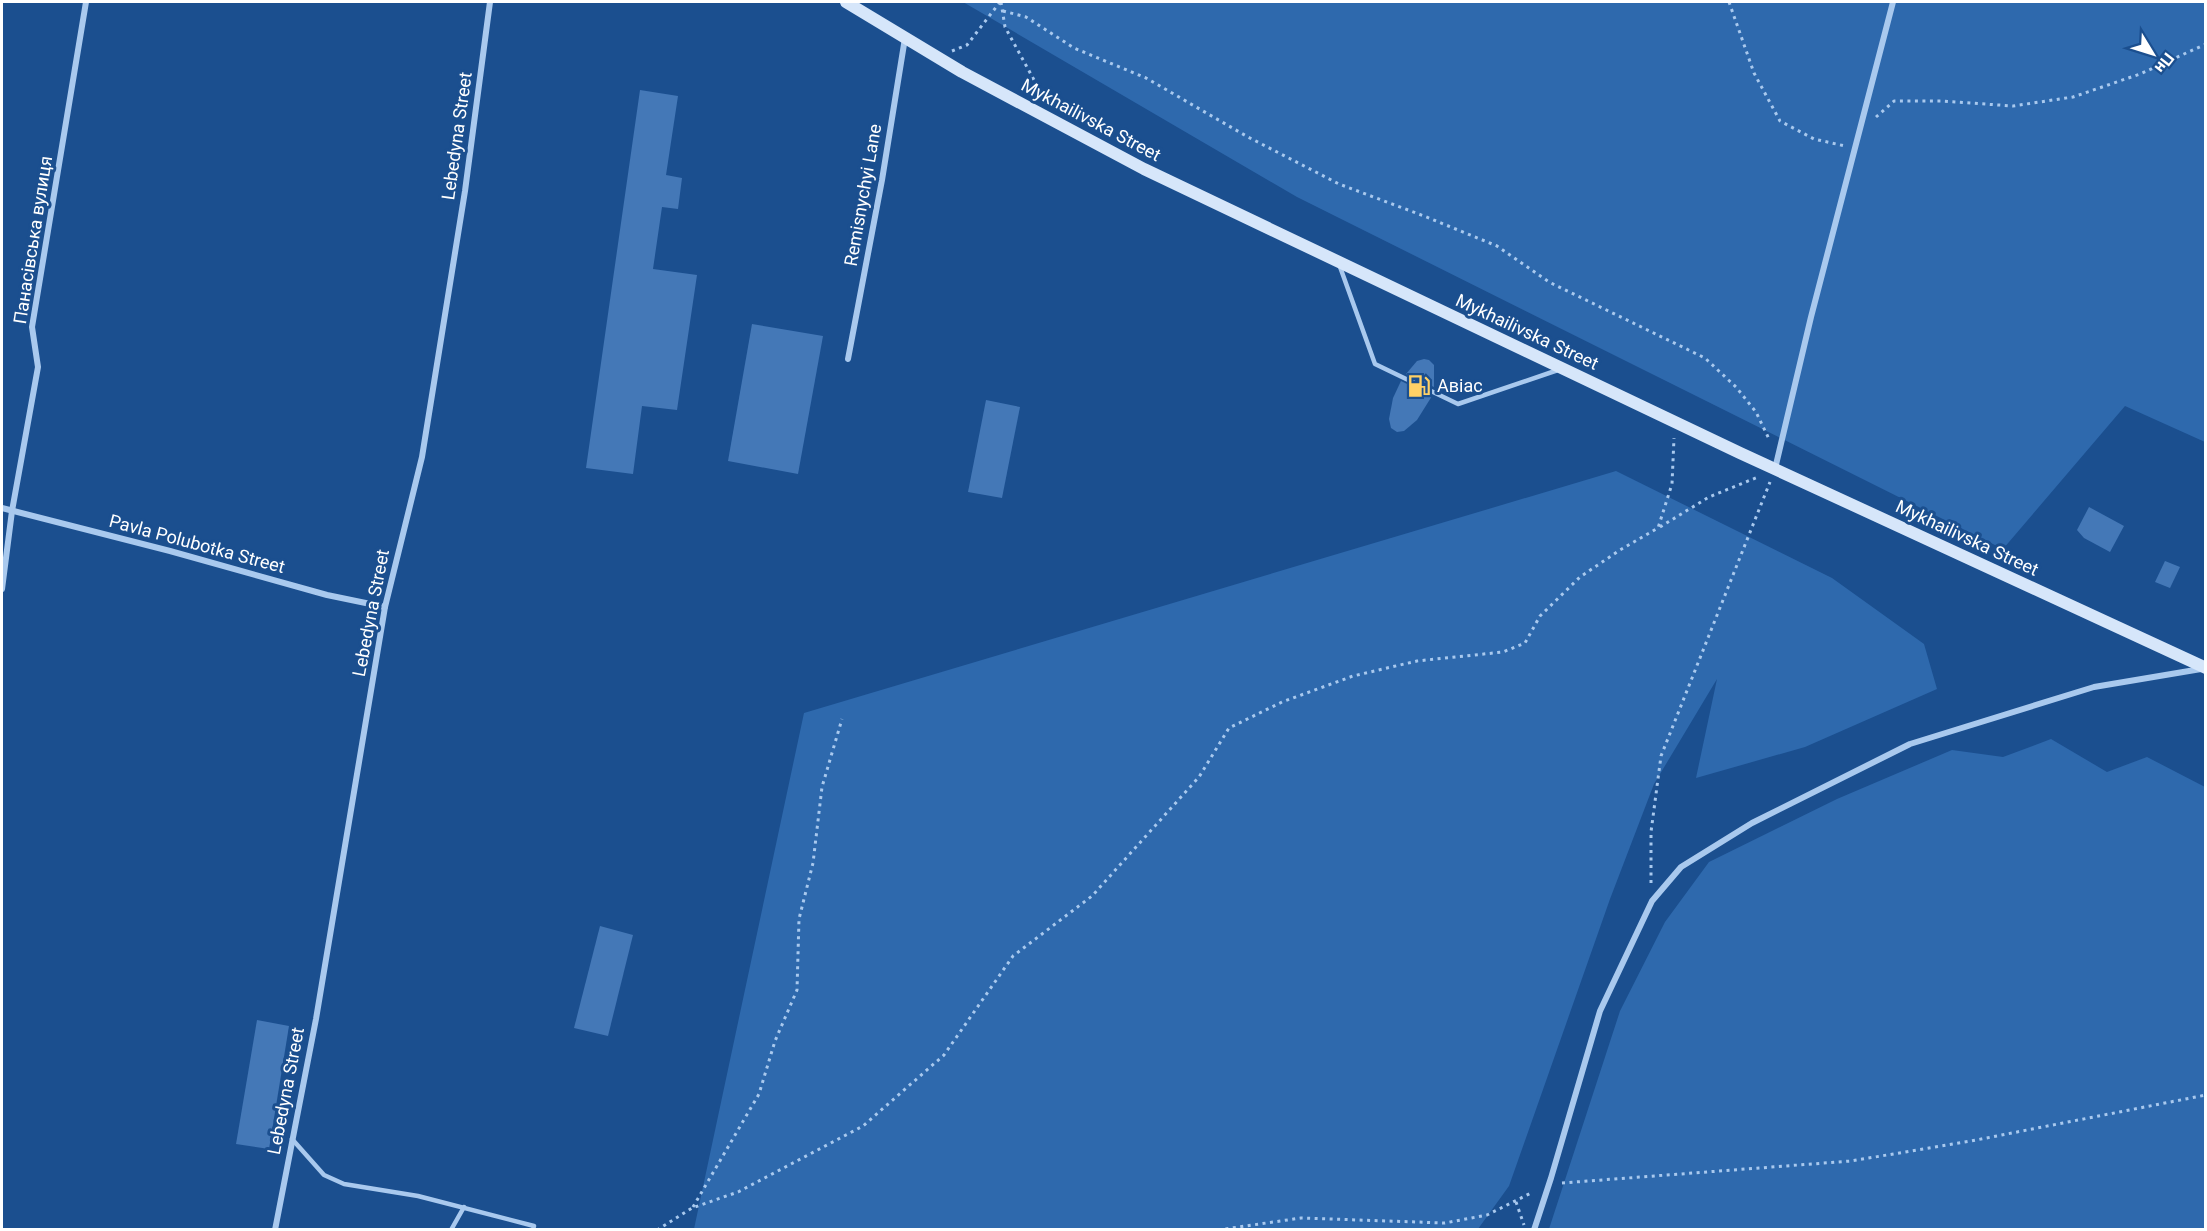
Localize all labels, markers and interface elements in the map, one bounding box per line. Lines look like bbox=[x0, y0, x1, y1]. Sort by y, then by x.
north arrow bbox=[2123, 24, 2183, 84]
text: Пн bbox=[2151, 49, 2178, 77]
street label: Lebedyna Street bbox=[437, 70, 476, 201]
street label: Mykhailivska Street bbox=[1018, 74, 1165, 165]
street label: Remisnychyi Lane bbox=[840, 122, 885, 268]
street label: Панасівська вулиця bbox=[9, 154, 56, 325]
street label: Mykhailivska Street bbox=[1452, 289, 1602, 374]
fuel station icon: Авіас bbox=[1406, 373, 1432, 399]
place label: Авіас bbox=[1437, 375, 1483, 396]
street label: Mykhailivska Street bbox=[1892, 495, 2042, 580]
street label: Pavla Polubotka Street bbox=[107, 510, 287, 577]
street label: Lebedyna Street bbox=[348, 547, 393, 678]
street label: Lebedyna Street bbox=[263, 1025, 308, 1156]

